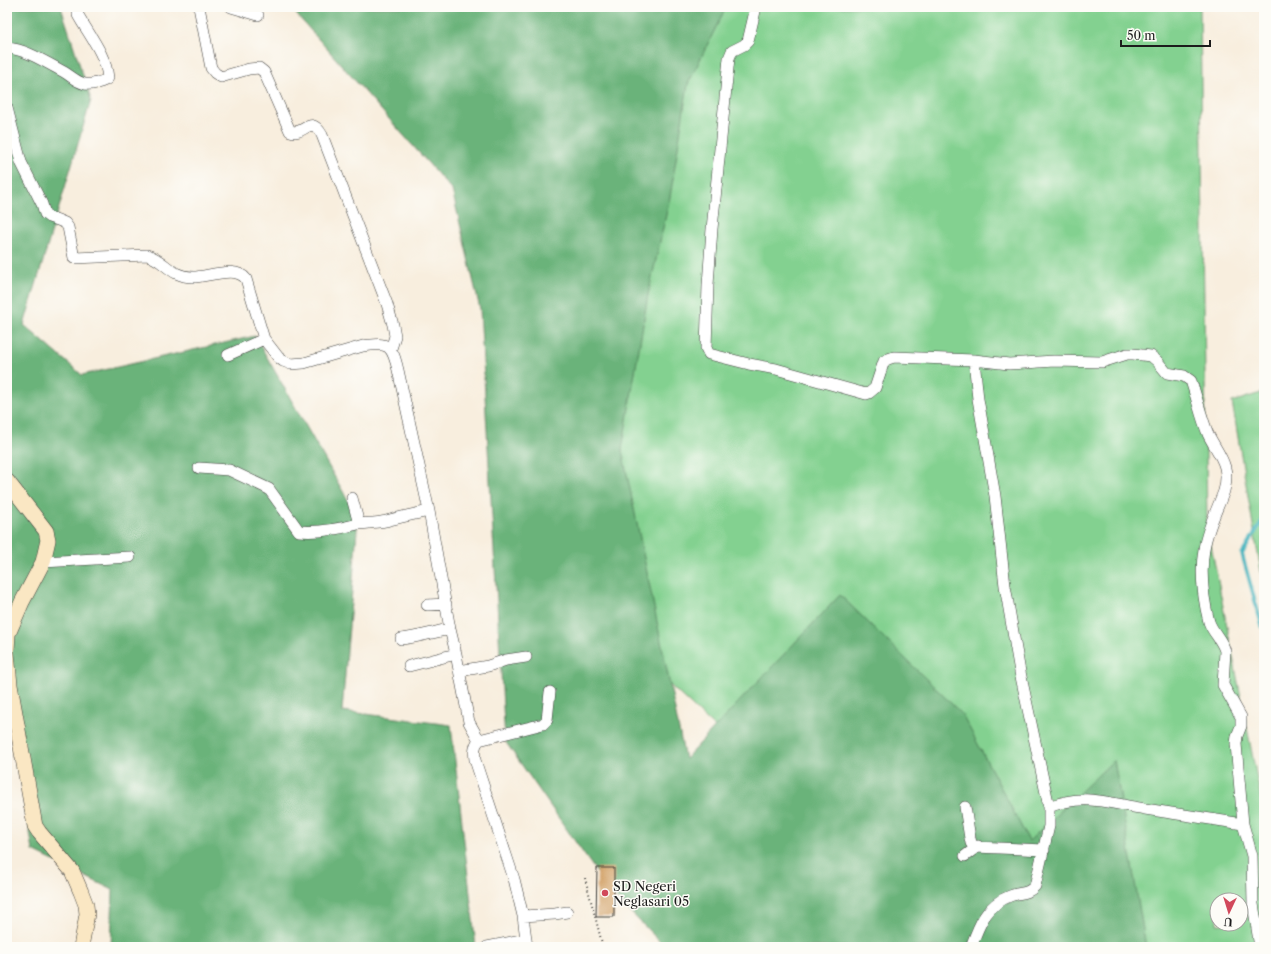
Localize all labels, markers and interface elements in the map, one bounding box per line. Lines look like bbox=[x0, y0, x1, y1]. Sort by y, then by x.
scale bar bbox=[1121, 22, 1210, 48]
text: 50 m bbox=[1127, 28, 1156, 43]
place label: SD Negeri Neglasari 05 bbox=[613, 878, 689, 909]
marker: SD Negeri Neglasari 05 bbox=[600, 888, 610, 898]
north arrow bbox=[1209, 892, 1249, 932]
text: U bbox=[1223, 915, 1233, 929]

